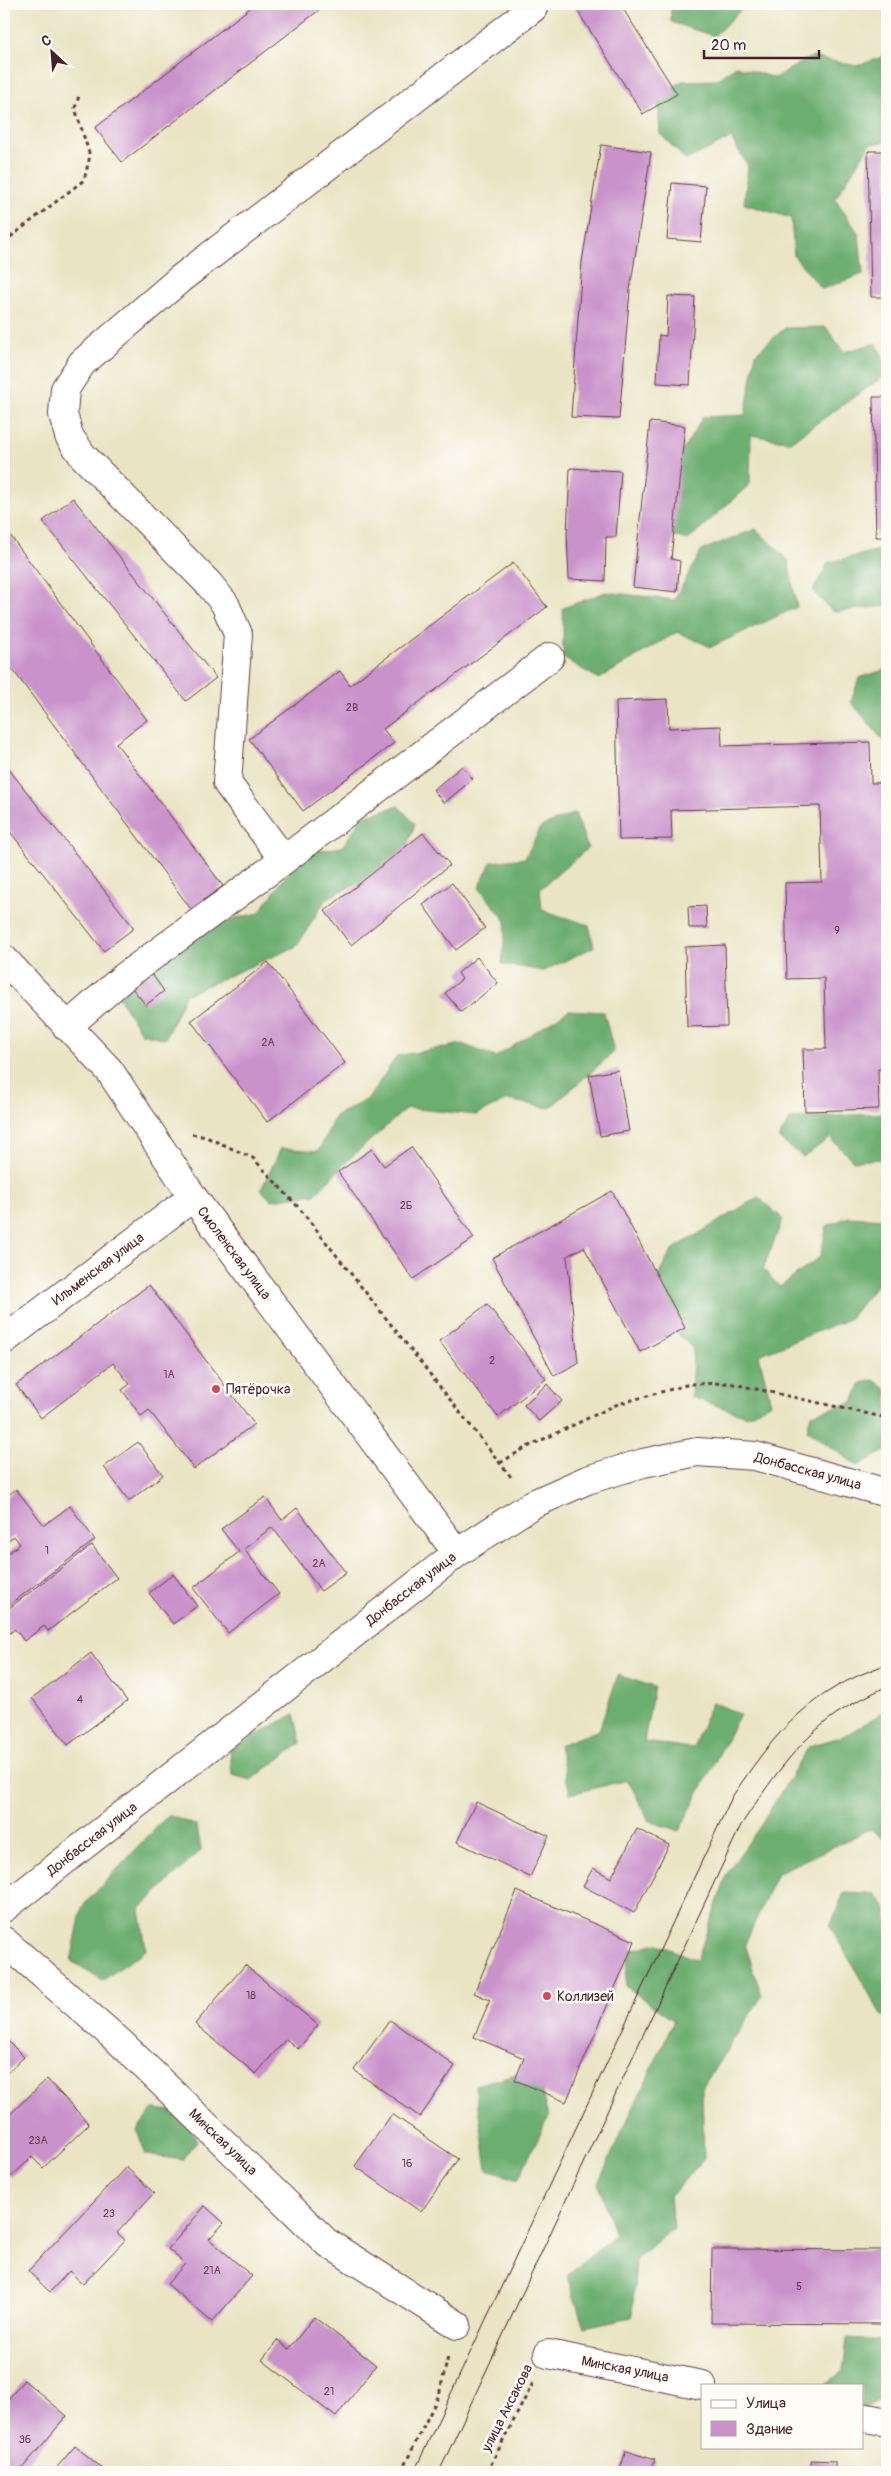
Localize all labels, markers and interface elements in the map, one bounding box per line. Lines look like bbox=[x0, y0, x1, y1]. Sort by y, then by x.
north arrow bbox=[28, 28, 78, 78]
scale bar bbox=[704, 28, 818, 60]
text: С bbox=[39, 31, 54, 50]
text: 20 m bbox=[711, 36, 746, 55]
house number: 2В bbox=[346, 701, 358, 714]
house number: 9 bbox=[834, 924, 840, 937]
house number: 2А bbox=[261, 1036, 275, 1049]
house number: 2Б bbox=[400, 1199, 412, 1212]
street label: Смоленская улица bbox=[194, 1203, 274, 1303]
street label: Ильменская улица bbox=[49, 1229, 147, 1309]
house number: 2 bbox=[489, 1354, 495, 1367]
house number: 1А bbox=[163, 1368, 175, 1381]
place label: Пятёрочка bbox=[226, 1381, 290, 1398]
marker: Пятёрочка bbox=[210, 1383, 222, 1395]
street label: Донбасская улица bbox=[752, 1448, 863, 1493]
house number: 1 bbox=[45, 1544, 49, 1557]
street label: Донбасская улица bbox=[362, 1548, 460, 1630]
house number: 2А bbox=[312, 1557, 326, 1570]
house number: 4 bbox=[77, 1693, 84, 1706]
street label: Донбасская улица bbox=[43, 1798, 141, 1880]
place label: Коллизей bbox=[557, 1988, 614, 2005]
house number: 18 bbox=[246, 1989, 256, 2002]
marker: Коллизей bbox=[541, 1990, 553, 2002]
street label: Минская улица bbox=[185, 2105, 261, 2179]
house number: 23А bbox=[28, 2134, 48, 2147]
house number: 16 bbox=[402, 2157, 412, 2170]
house number: 23 bbox=[103, 2207, 115, 2220]
house number: 21А bbox=[203, 2264, 221, 2277]
house number: 5 bbox=[796, 2280, 802, 2293]
street label: Минская улица bbox=[580, 2352, 670, 2386]
street label: улица Аксакова bbox=[477, 2361, 536, 2456]
legend bbox=[701, 2384, 864, 2448]
house number: 21 bbox=[324, 2385, 334, 2398]
text: Улица bbox=[746, 2394, 786, 2413]
text: Здание bbox=[746, 2420, 793, 2439]
house number: 36 bbox=[19, 2433, 31, 2446]

